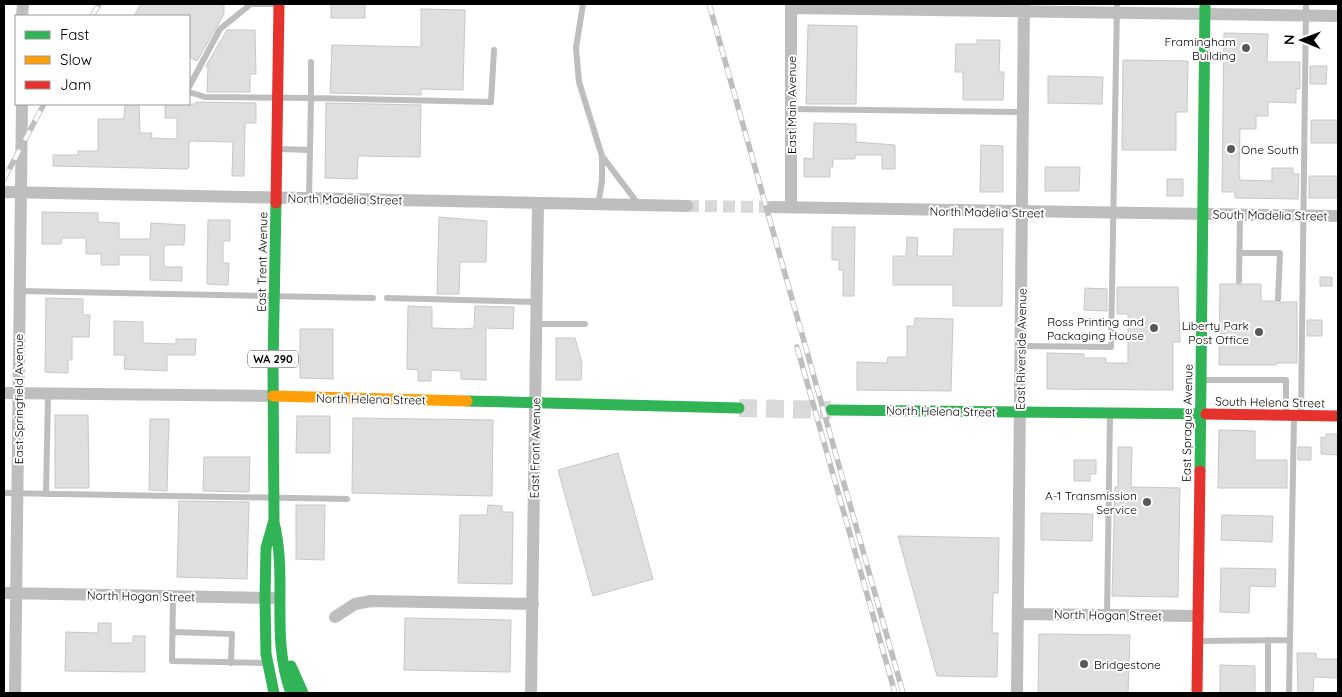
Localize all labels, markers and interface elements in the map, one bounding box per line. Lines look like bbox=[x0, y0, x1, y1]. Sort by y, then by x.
legend bbox=[15, 15, 190, 105]
north arrow bbox=[1277, 15, 1327, 65]
text: Fast bbox=[60, 25, 89, 44]
place label: Framingham Building bbox=[1165, 34, 1236, 63]
text: N bbox=[1280, 34, 1298, 45]
marker: Framingham Building bbox=[1240, 42, 1252, 54]
text: Slow bbox=[60, 50, 92, 69]
street label: East Main Avenue bbox=[784, 56, 799, 154]
text: Jam bbox=[60, 75, 91, 94]
place label: One South bbox=[1241, 142, 1299, 157]
marker: One South bbox=[1225, 143, 1237, 155]
street label: North Madelia Street bbox=[288, 191, 402, 207]
street label: North Madelia Street bbox=[930, 204, 1044, 220]
street label: South Madelia Street bbox=[1212, 206, 1328, 224]
street label: East Trent Avenue bbox=[254, 212, 270, 312]
street label: East Riverside Avenue bbox=[1012, 288, 1030, 410]
place label: Ross Printing and Packaging House bbox=[1047, 314, 1144, 343]
place label: Liberty Park Post Office bbox=[1182, 318, 1249, 347]
marker: Ross Printing and Packaging House bbox=[1148, 322, 1160, 334]
marker: Liberty Park Post Office bbox=[1253, 326, 1265, 338]
street label: East Springfield Avenue bbox=[11, 333, 26, 464]
road number: WA 290 bbox=[248, 350, 298, 368]
street label: East Sprague Avenue bbox=[1178, 364, 1196, 482]
street label: North Helena Street bbox=[316, 391, 426, 407]
street label: South Helena Street bbox=[1215, 394, 1325, 410]
street label: East Front Avenue bbox=[527, 397, 543, 498]
street label: North Helena Street bbox=[886, 403, 996, 419]
place label: A-1 Transmission Service bbox=[1045, 488, 1137, 517]
marker: A-1 Transmission Service bbox=[1141, 496, 1153, 508]
street label: North Hogan Street bbox=[87, 588, 195, 604]
street label: North Hogan Street bbox=[1054, 607, 1162, 623]
place label: Bridgestone bbox=[1094, 657, 1161, 672]
marker: Bridgestone bbox=[1078, 658, 1090, 670]

